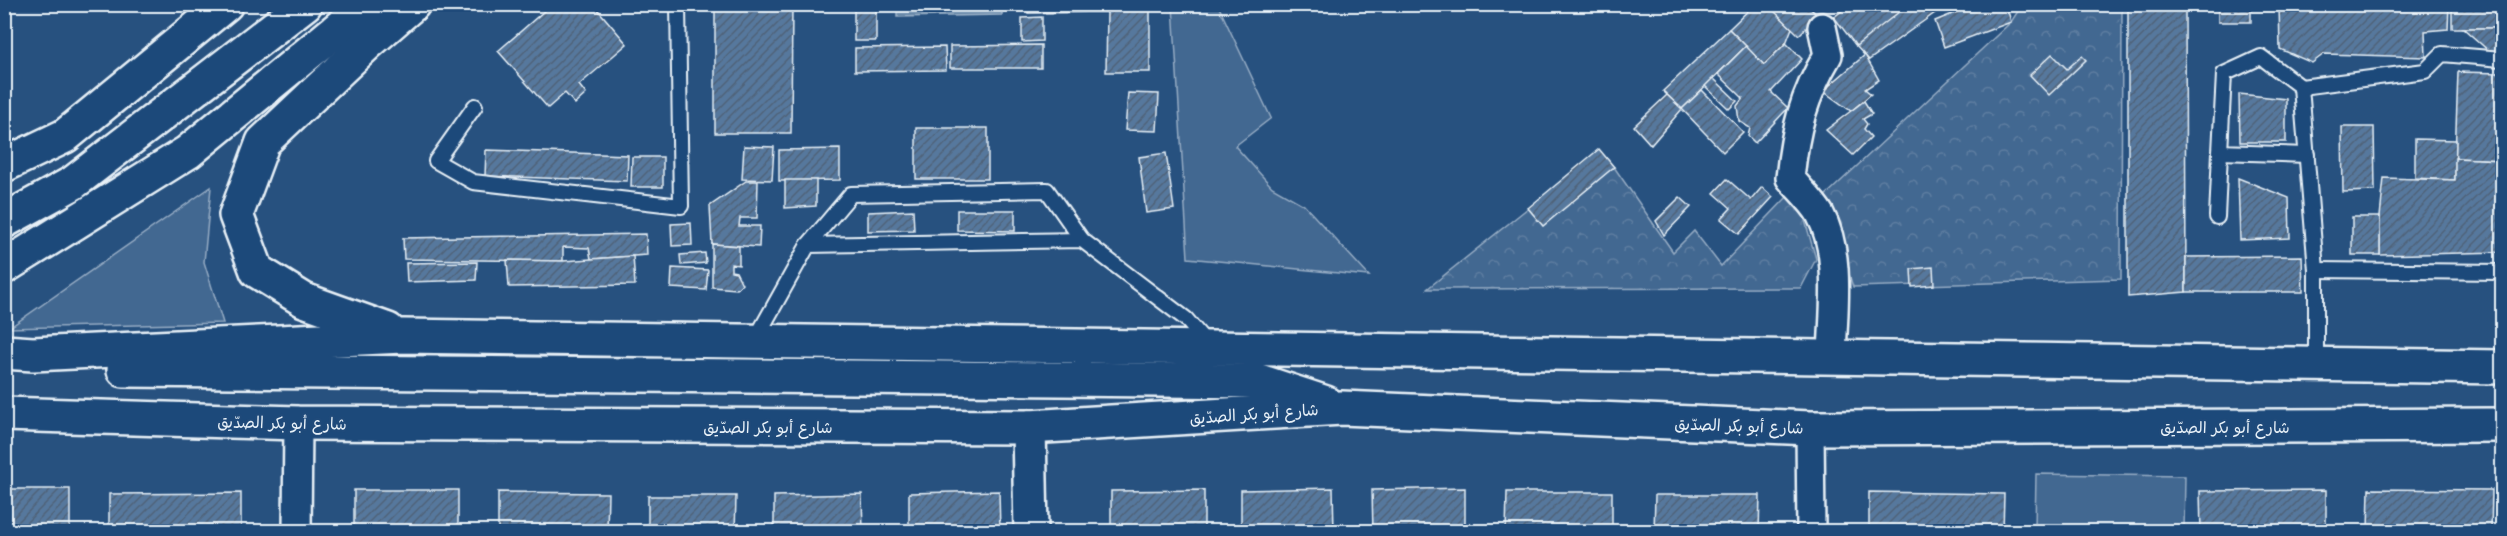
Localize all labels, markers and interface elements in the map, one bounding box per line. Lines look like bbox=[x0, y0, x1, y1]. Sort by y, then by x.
street label: شارع أبو بكر الصدّيق bbox=[1189, 398, 1319, 430]
street label: شارع أبو بكر الصدّيق bbox=[217, 410, 347, 436]
street label: شارع أبو بكر الصدّيق bbox=[1674, 412, 1804, 440]
street label: شارع أبو بكر الصدّيق bbox=[703, 416, 833, 439]
street label: شارع أبو بكر الصدّيق bbox=[2160, 416, 2290, 439]

